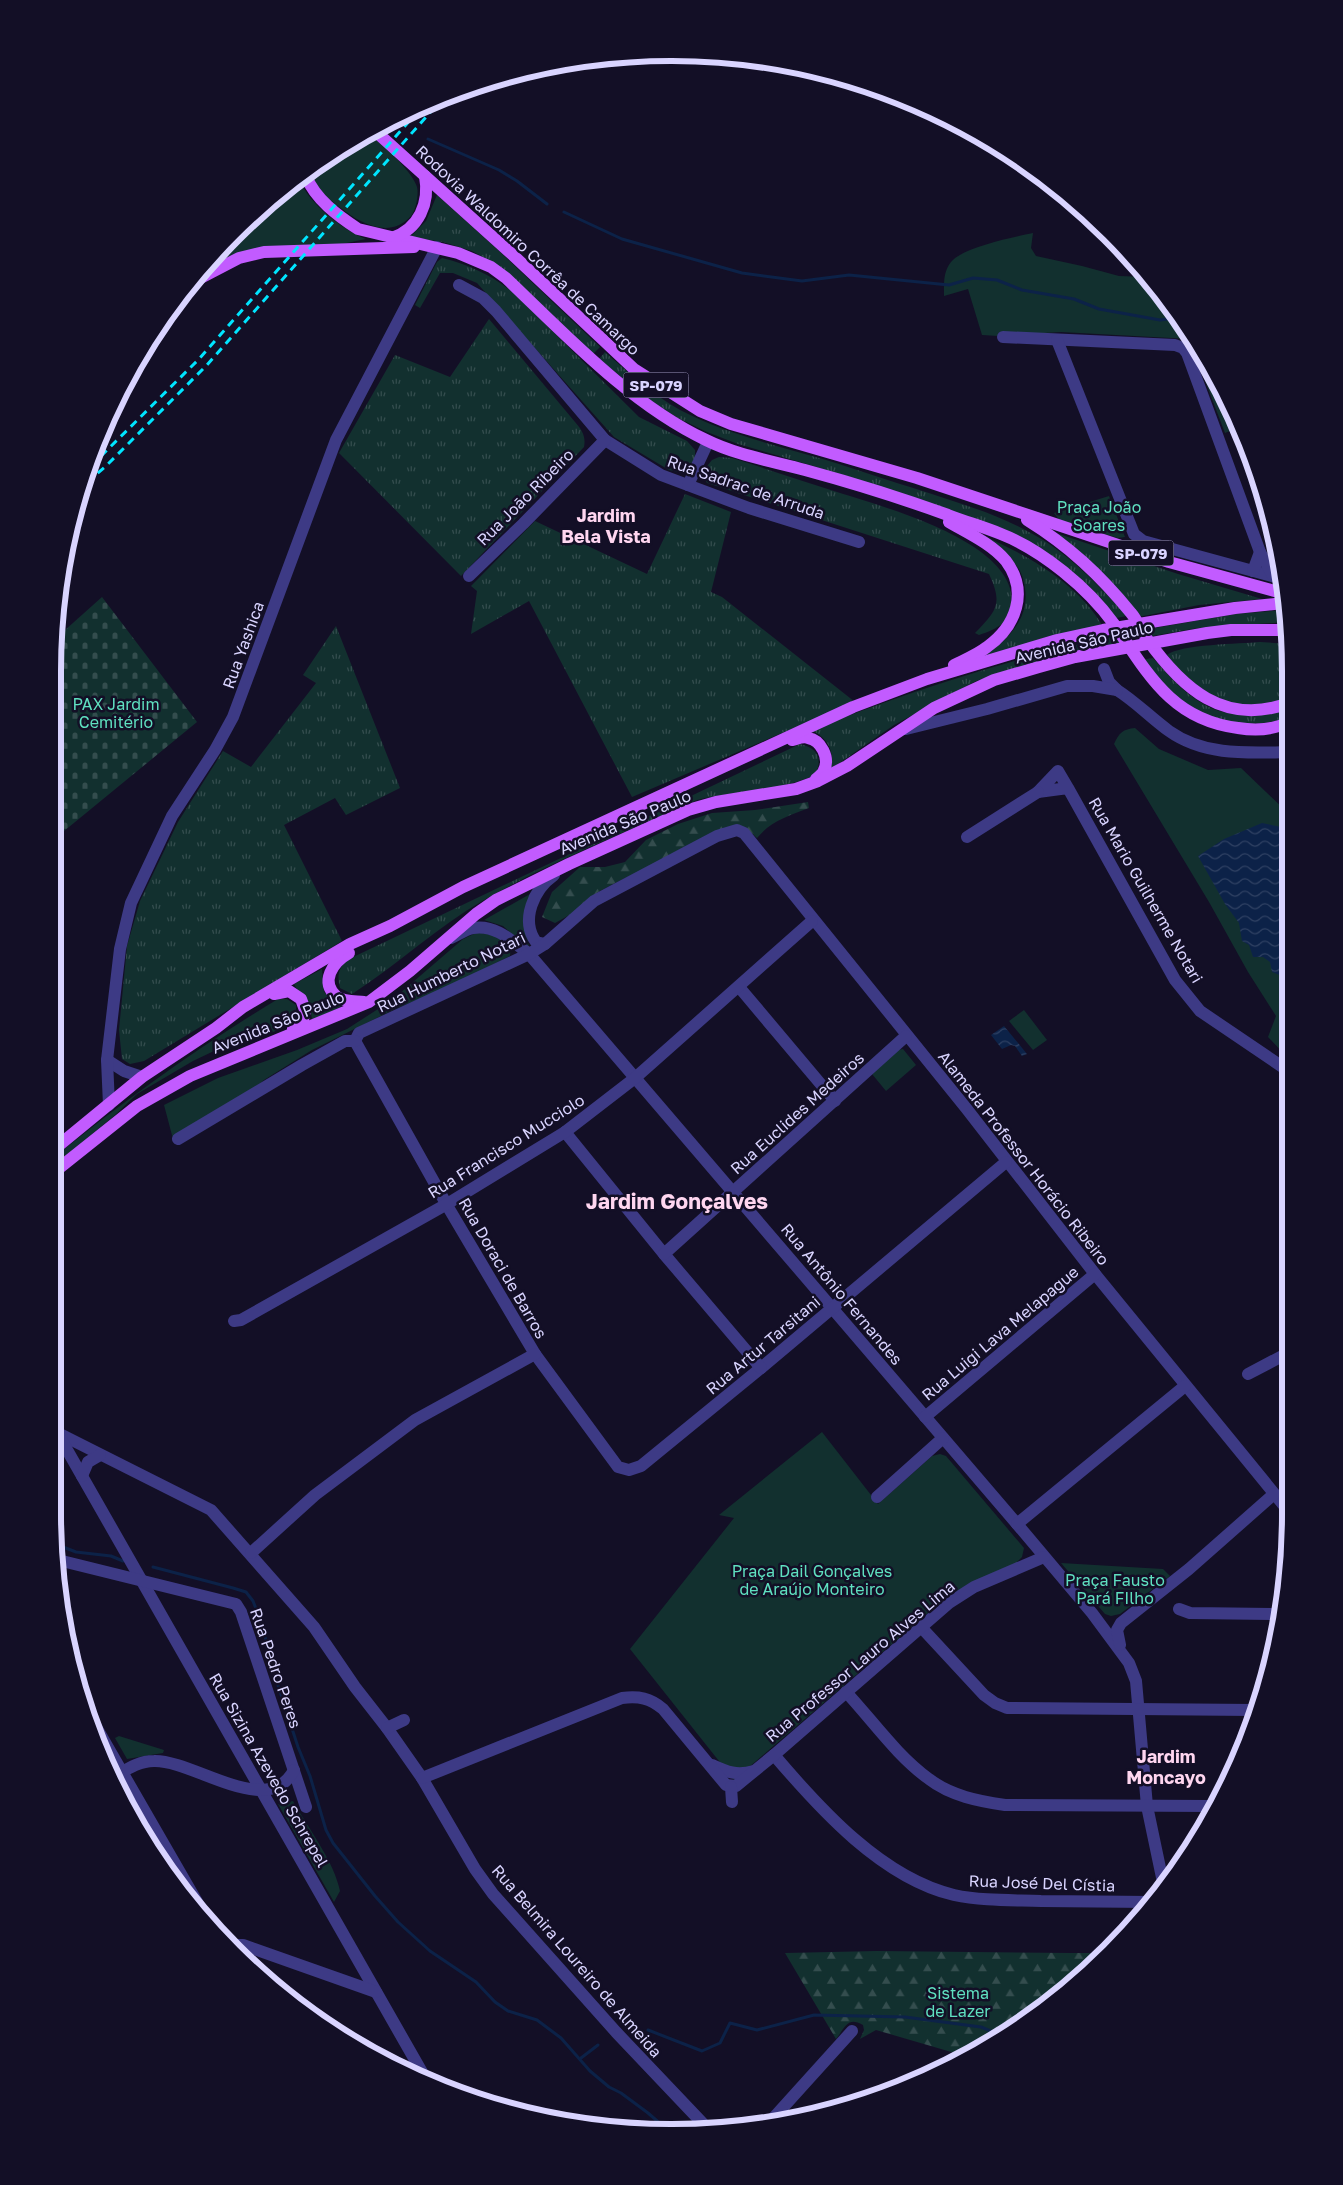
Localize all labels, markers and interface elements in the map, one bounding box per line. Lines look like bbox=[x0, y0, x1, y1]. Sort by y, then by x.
street label: Rodovia Waldomiro Corrêa de Camargo bbox=[412, 141, 644, 359]
road number: SP-079 bbox=[624, 372, 688, 398]
street label: Rua Joāo Ribeiro bbox=[472, 444, 578, 550]
street label: Rua Sadrac de Arruda bbox=[665, 451, 827, 523]
park label: Praça João Soares bbox=[1057, 497, 1141, 535]
district label: Jardim Bela Vista bbox=[561, 504, 651, 547]
road number: SP-079 bbox=[1108, 540, 1174, 566]
street label: Rua Yashica bbox=[218, 599, 268, 691]
street label: Avenida São Paulo bbox=[1013, 616, 1155, 668]
park label: PAX Jardim Cemitério bbox=[72, 694, 160, 732]
street label: Avenida São Paulo bbox=[556, 785, 694, 859]
street label: Rua Mario Guilherme Notari bbox=[1085, 794, 1207, 986]
street label: Rua Humberto Notari bbox=[373, 927, 529, 1017]
street label: Avenida São Paulo bbox=[209, 986, 347, 1058]
street label: Alameda Professor Horácio Ribeiro bbox=[934, 1047, 1114, 1269]
street label: Rua Euclides Medeiros bbox=[726, 1048, 868, 1178]
street label: Rua Francisco Mucciolo bbox=[424, 1090, 588, 1202]
district label: Jardim Gonçalves bbox=[586, 1188, 768, 1214]
street label: Rua Doraci de Barros bbox=[454, 1194, 552, 1342]
street label: Rua Antônio Fernandes bbox=[777, 1219, 907, 1369]
street label: Rua Luigi Lava Melapague bbox=[918, 1262, 1082, 1404]
street label: Rua Artur Tarsitani bbox=[702, 1291, 824, 1399]
park label: Praça Dail Gonçalves de Araújo Monteiro bbox=[732, 1561, 892, 1599]
park label: Praça Fausto Pará FIlho bbox=[1065, 1570, 1165, 1608]
street label: Rua Professor Lauro Alves Lima bbox=[761, 1576, 959, 1746]
street label: Rua Pedro Peres bbox=[246, 1605, 306, 1731]
street label: Rua Sizina Azevedo Schrepel bbox=[205, 1669, 333, 1871]
district label: Jardim Moncayo bbox=[1126, 1745, 1206, 1788]
street label: Rua Belmira Loureiro de Almeida bbox=[488, 1861, 666, 2061]
street label: Rua José Del Cístia bbox=[968, 1870, 1116, 1896]
park label: Sistema de Lazer bbox=[925, 1983, 991, 2021]

